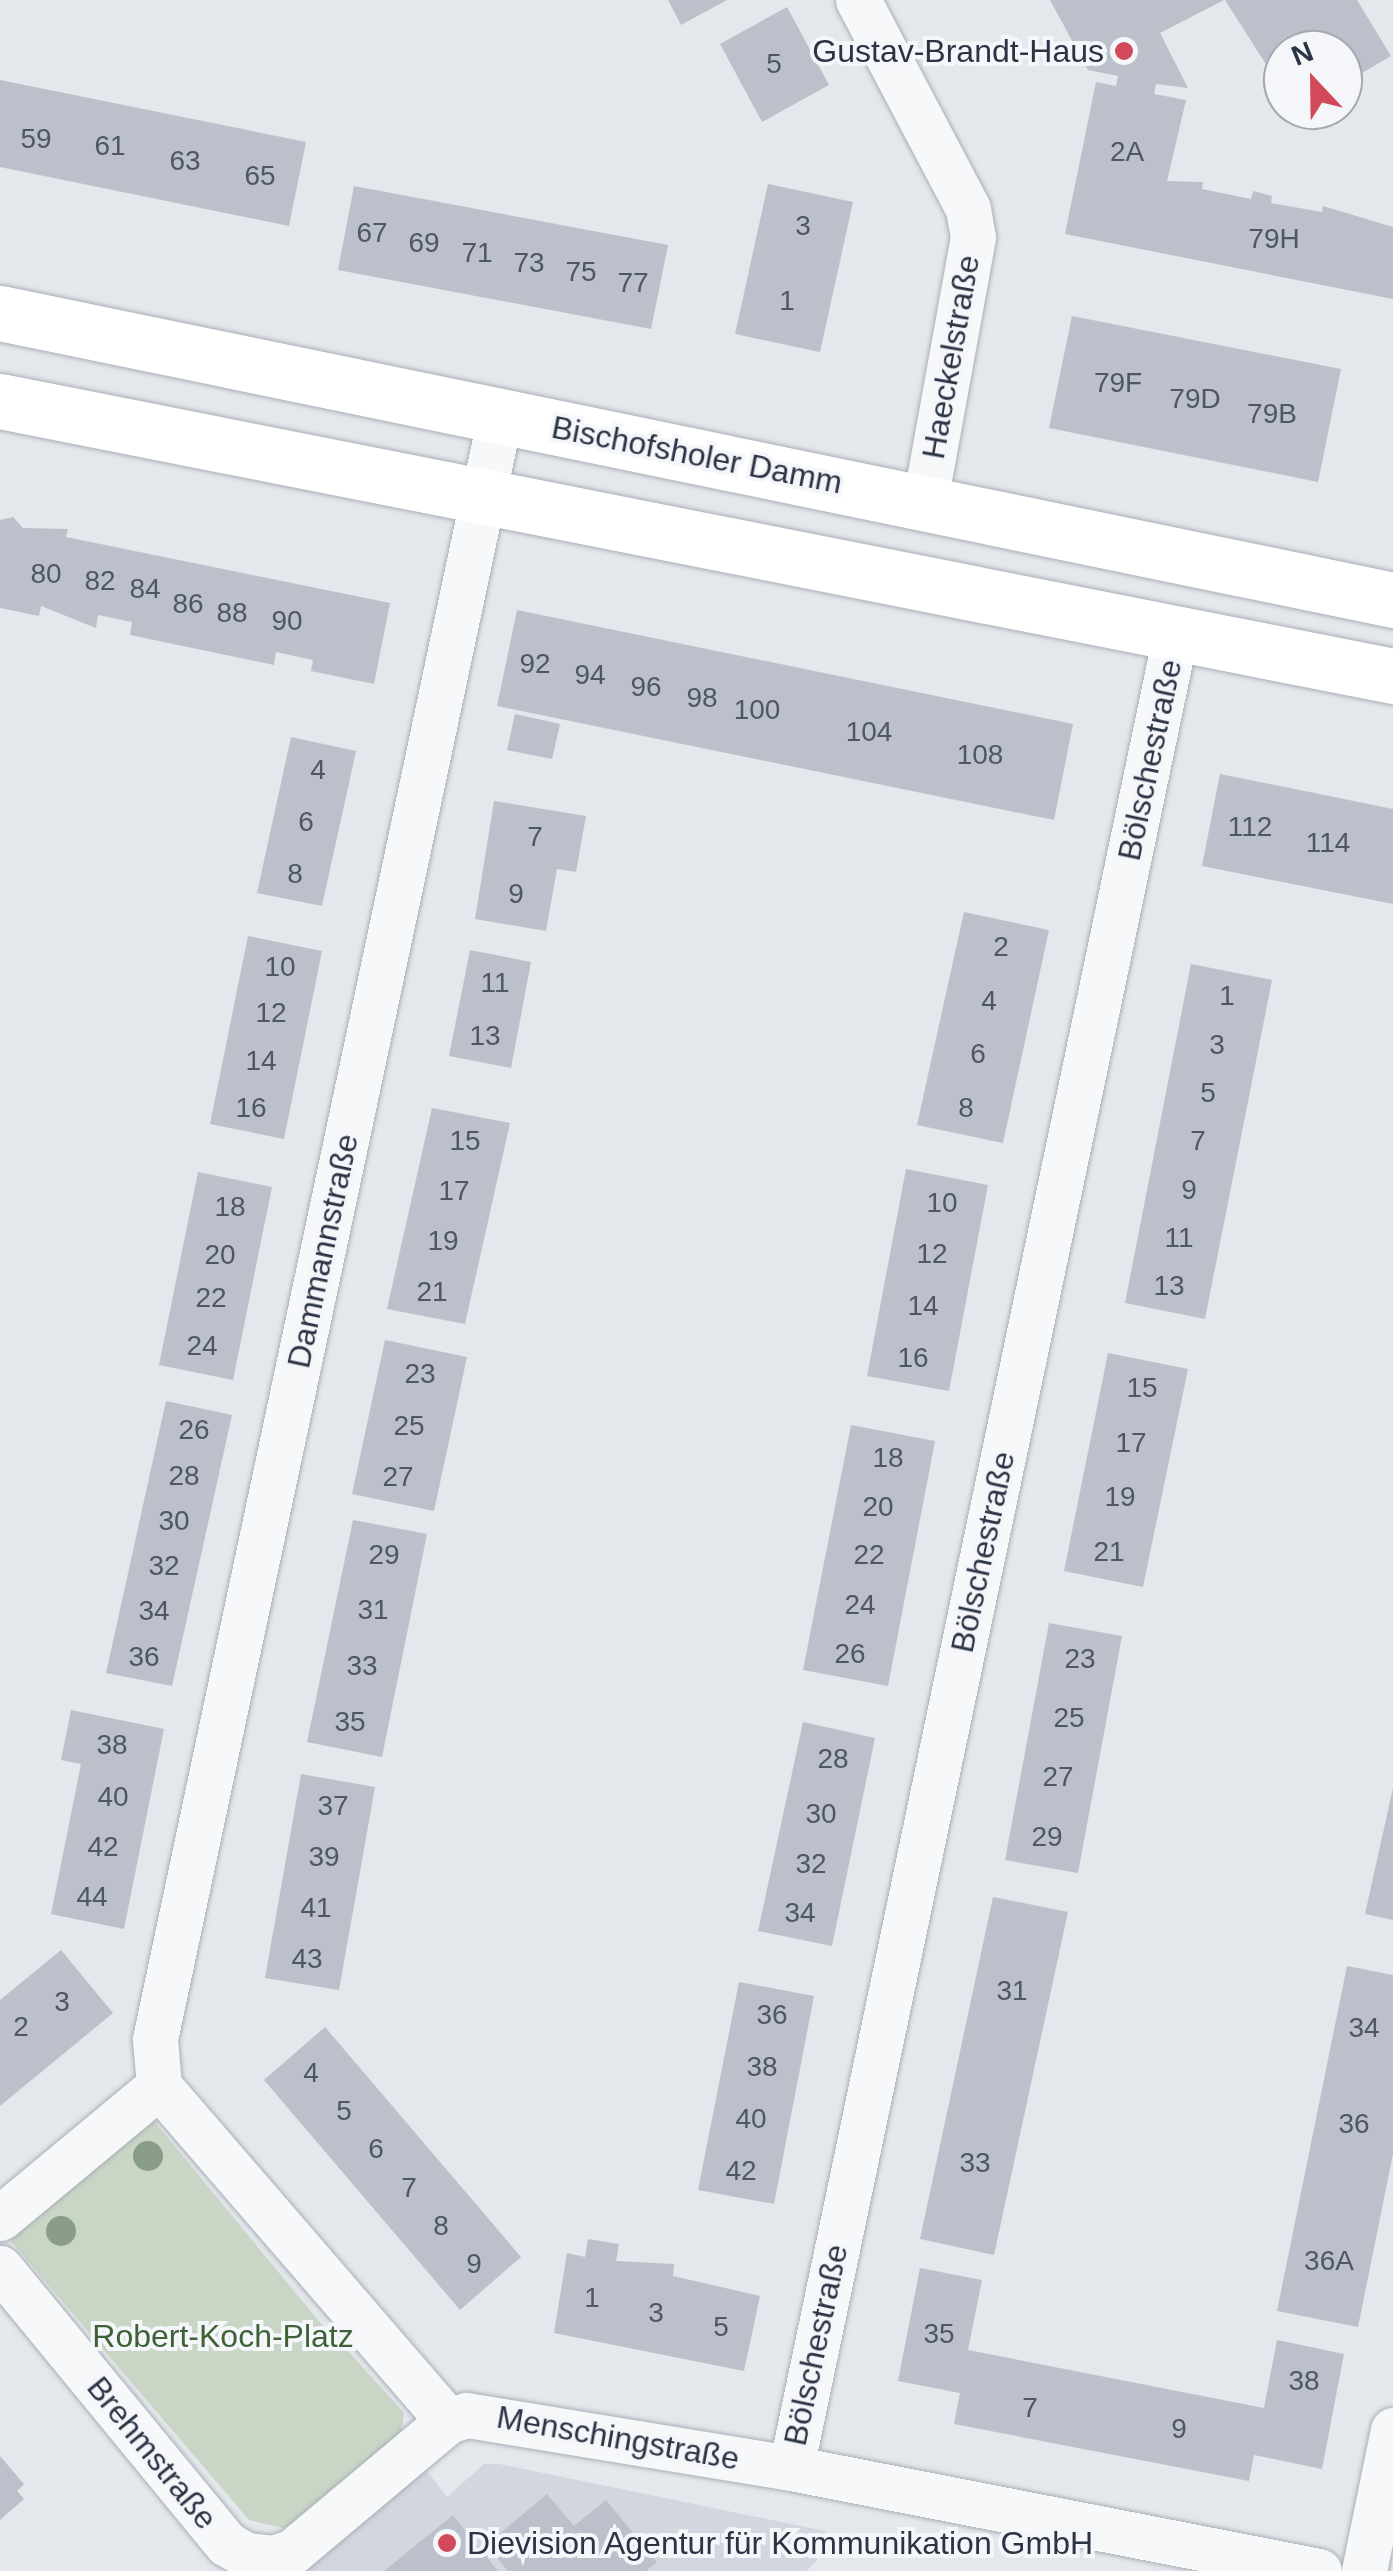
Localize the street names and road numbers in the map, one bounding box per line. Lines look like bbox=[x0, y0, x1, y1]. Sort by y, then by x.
street label: Haeckelstraße bbox=[914, 252, 988, 462]
street label: Bischofsholer Damm bbox=[548, 408, 846, 502]
street label: Bölschestraße bbox=[1110, 656, 1190, 864]
street label: Dammannstraße bbox=[279, 1130, 367, 1372]
street label: Bölschestraße bbox=[943, 1448, 1023, 1656]
street label: Bölschestraße bbox=[776, 2241, 856, 2449]
street label: Brehmstraße bbox=[79, 2369, 225, 2537]
street label: Menschingstraße bbox=[494, 2398, 742, 2478]

